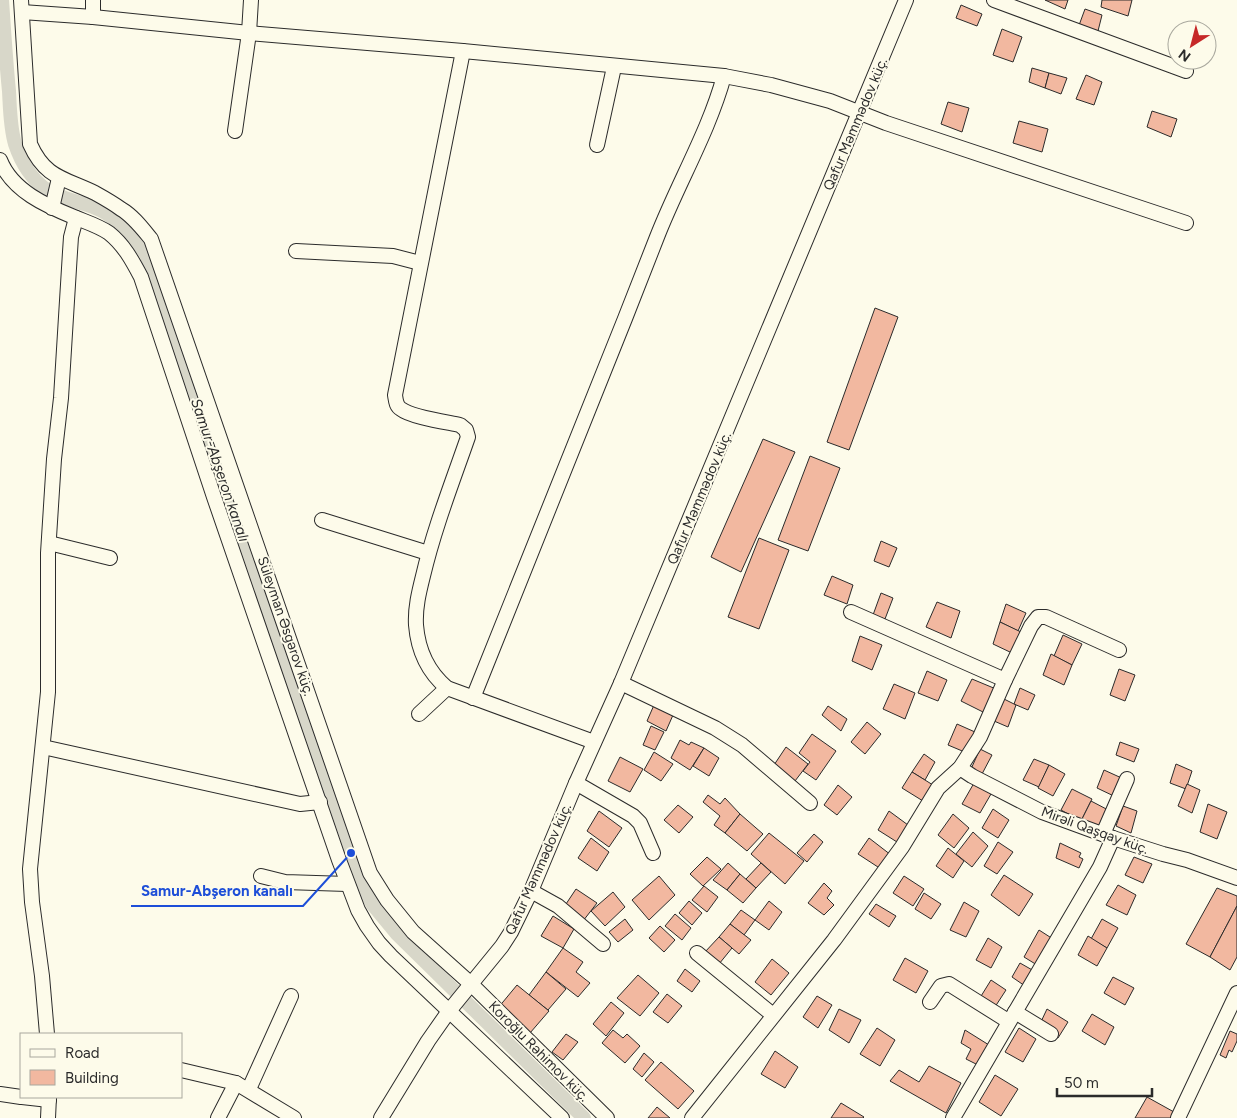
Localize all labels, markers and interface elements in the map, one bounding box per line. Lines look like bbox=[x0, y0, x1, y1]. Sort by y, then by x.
north arrow bbox=[1167, 20, 1217, 70]
text: N bbox=[1175, 45, 1194, 65]
street label: Qafur Məmmədov küç. bbox=[820, 55, 891, 193]
water label: Samur-Abşeron kanalı bbox=[187, 396, 253, 544]
street label: Qafur Məmmədov küç. bbox=[664, 429, 735, 567]
street label: Süleyman Əsgərov küç. bbox=[254, 554, 317, 698]
street label: Qafur Məmmədov küç. bbox=[502, 801, 575, 938]
street label: Mirəli Qaşqay küç. bbox=[1039, 803, 1151, 858]
callout: Samur-Abşeron kanalı bbox=[131, 876, 303, 906]
text: Samur-Abşeron kanalı bbox=[141, 882, 293, 900]
street label: Koroğlu Rəhimov küç. bbox=[485, 998, 593, 1105]
legend bbox=[20, 1033, 182, 1098]
text: Road bbox=[65, 1044, 100, 1062]
scale bar bbox=[1057, 1066, 1152, 1098]
text: Building bbox=[65, 1069, 119, 1087]
text: 50 m bbox=[1064, 1074, 1099, 1092]

